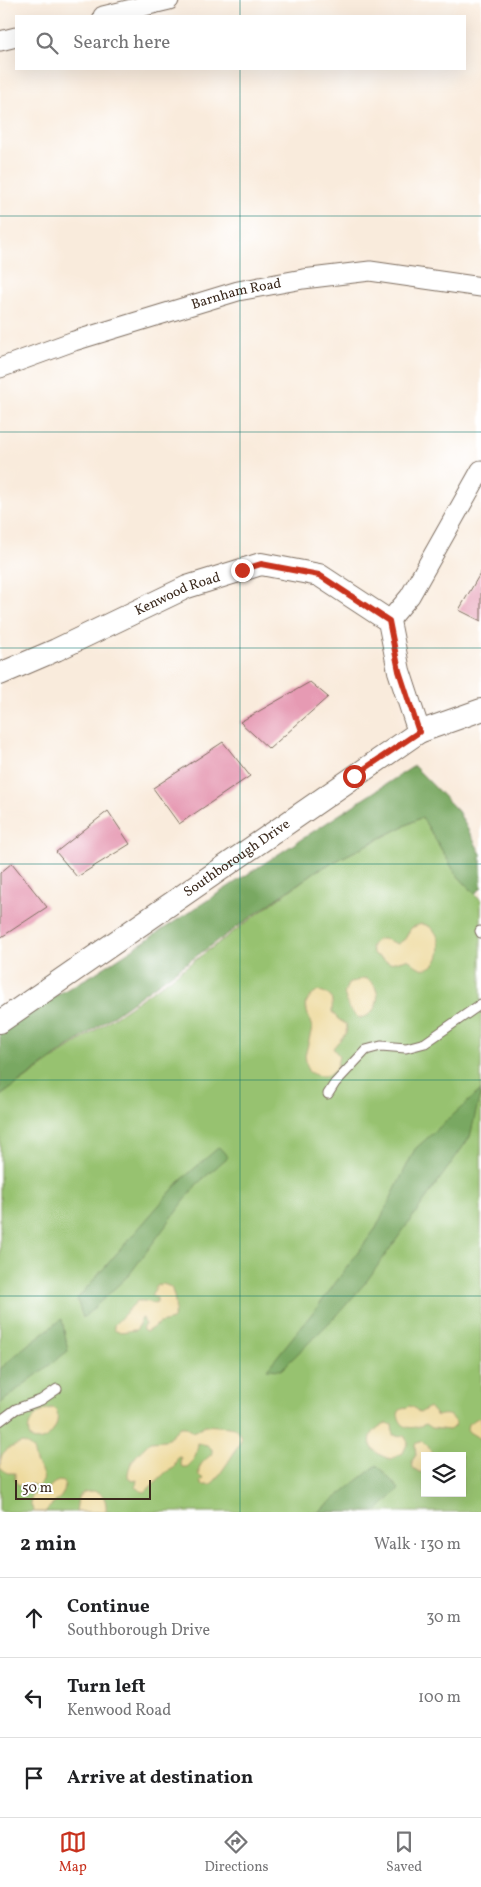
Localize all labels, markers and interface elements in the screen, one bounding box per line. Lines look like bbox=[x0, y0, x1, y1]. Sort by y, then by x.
search box bbox=[15, 15, 466, 70]
icon: search bbox=[33, 29, 61, 57]
text: Search here bbox=[73, 30, 170, 56]
street label: Barnham Road bbox=[189, 274, 283, 314]
route end bbox=[231, 559, 254, 582]
street label: Kenwood Road bbox=[132, 568, 223, 620]
route start bbox=[343, 765, 366, 788]
street label: Southborough Drive bbox=[180, 814, 294, 902]
map controls bbox=[421, 1452, 466, 1497]
button: layers bbox=[421, 1452, 466, 1497]
scale bar bbox=[15, 1477, 151, 1500]
text: 50 m bbox=[22, 1479, 52, 1498]
text: 2 min bbox=[20, 1530, 77, 1559]
text: Walk · 130 m bbox=[374, 1534, 461, 1556]
text: Continue bbox=[67, 1594, 150, 1620]
icon: ahead bbox=[20, 1604, 48, 1632]
text: 30 m bbox=[426, 1607, 461, 1629]
text: Southborough Drive bbox=[67, 1620, 210, 1642]
text: Turn left bbox=[67, 1674, 146, 1700]
icon: left bbox=[20, 1684, 48, 1712]
text: 100 m bbox=[418, 1687, 461, 1709]
text: Kenwood Road bbox=[67, 1700, 171, 1722]
icon: arrive bbox=[20, 1764, 48, 1792]
text: Arrive at destination bbox=[67, 1765, 253, 1791]
tab: Map bbox=[59, 1828, 87, 1877]
tab: Directions bbox=[204, 1828, 269, 1877]
tab: Saved bbox=[386, 1828, 422, 1877]

